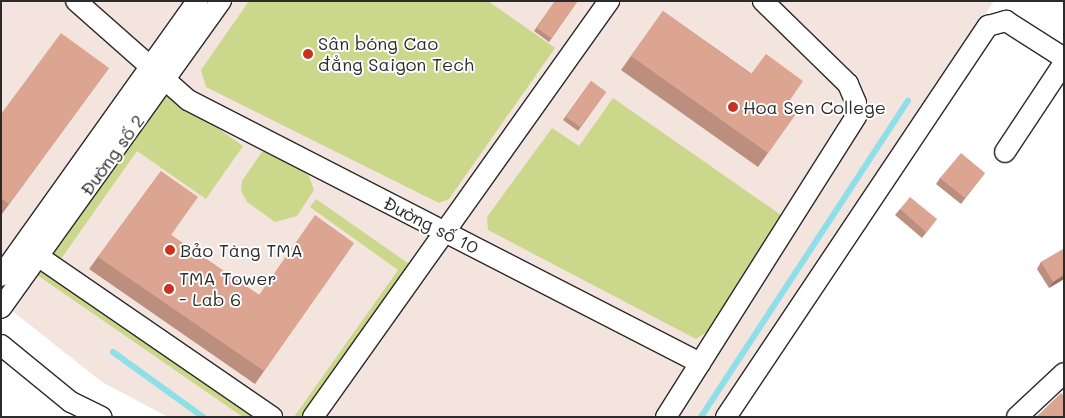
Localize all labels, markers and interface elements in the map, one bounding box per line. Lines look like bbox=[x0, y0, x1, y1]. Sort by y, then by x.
place label: Sân bóng Cao đẳng Saigon Tech bbox=[318, 33, 474, 76]
marker: Sân bóng Cao đẳng Saigon Tech bbox=[302, 48, 314, 60]
place label: Hoa Sen College bbox=[743, 96, 886, 118]
marker: Hoa Sen College bbox=[727, 101, 739, 113]
street label: Đường số 2 bbox=[75, 110, 149, 200]
street label: Đường số 10 bbox=[380, 192, 482, 258]
place label: Bảo Tàng TMA bbox=[180, 239, 303, 261]
marker: Bảo Tàng TMA bbox=[164, 244, 176, 256]
place label: TMA Tower - Lab 6 bbox=[179, 268, 276, 310]
marker: TMA Tower - Lab 6 bbox=[163, 283, 175, 295]

